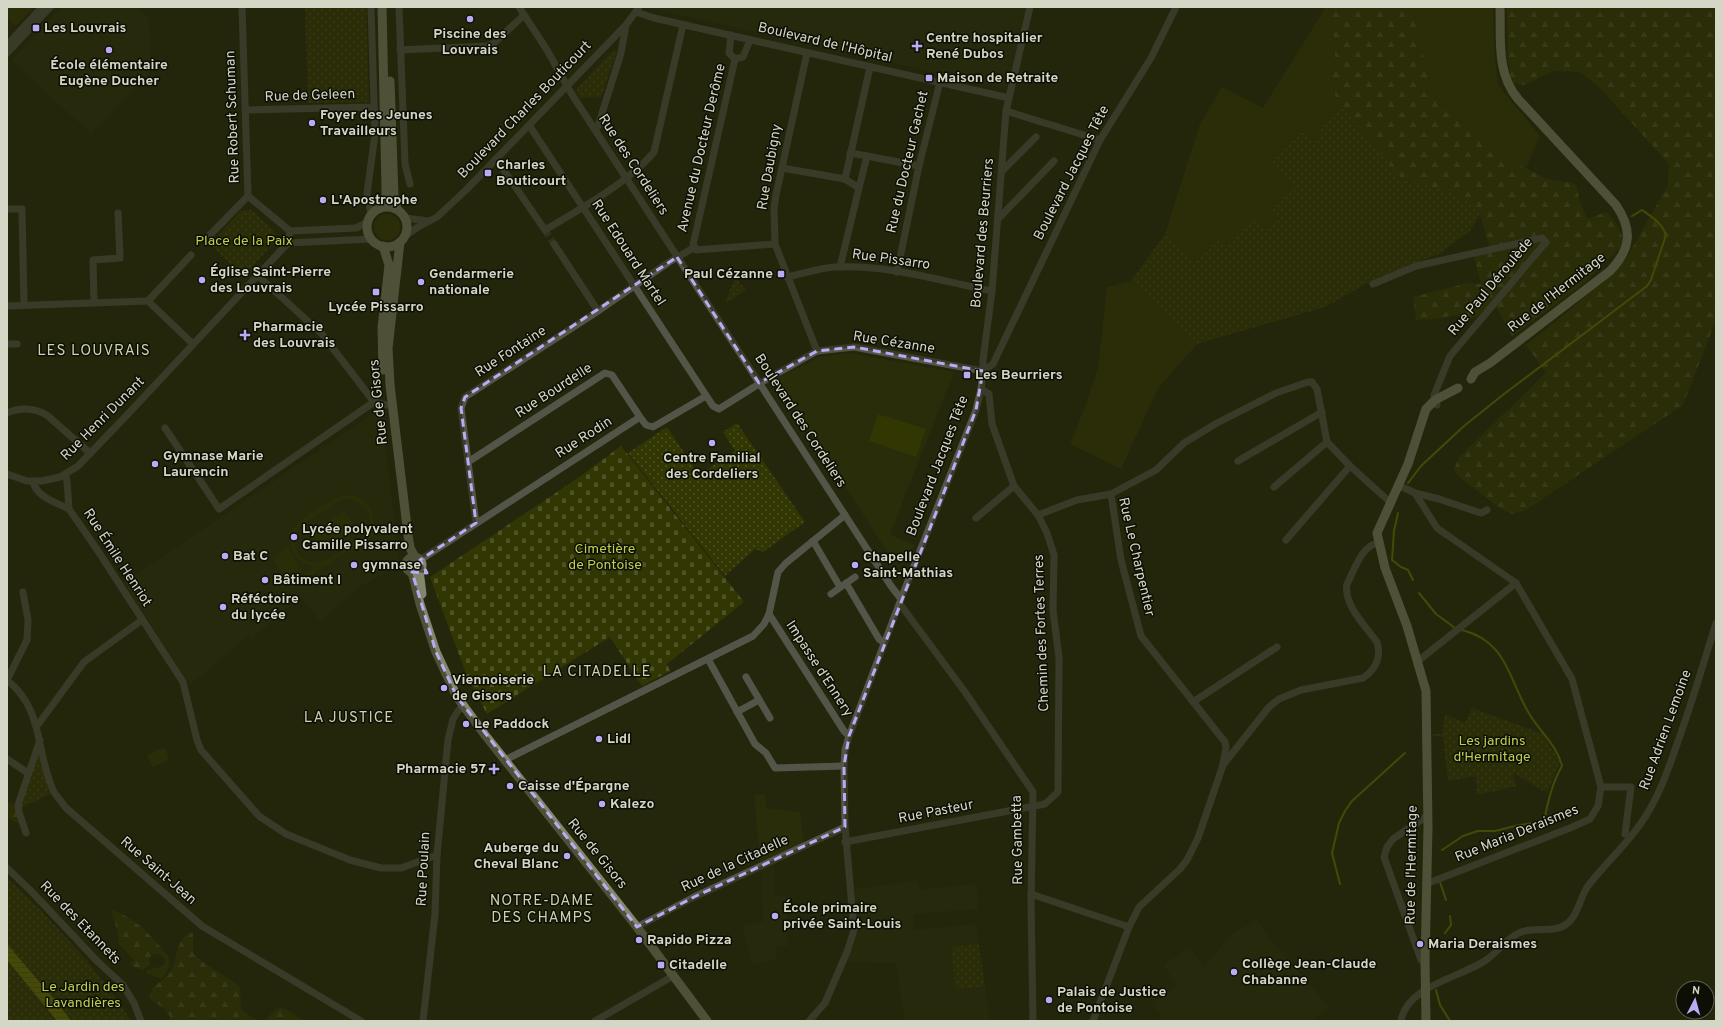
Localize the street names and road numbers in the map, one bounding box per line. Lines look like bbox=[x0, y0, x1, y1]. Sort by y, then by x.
street label: Boulevard de l'Hôpital bbox=[756, 19, 894, 67]
street label: Boulevard Charles Bouticourt bbox=[455, 38, 595, 182]
street label: Rue Robert Schuman bbox=[222, 50, 244, 184]
street label: Avenue du Docteur Derôme bbox=[674, 62, 730, 234]
street label: Rue de Geleen bbox=[264, 86, 356, 106]
street label: Rue du Docteur Gachet bbox=[883, 89, 933, 235]
street label: Boulevard Jacques Tête bbox=[1031, 103, 1113, 243]
street label: Rue des Cordeliers bbox=[594, 111, 672, 219]
street label: Rue Daubigny bbox=[754, 123, 786, 211]
street label: Boulevard des Beurriers bbox=[968, 157, 998, 309]
street label: Rue Edouard Martel bbox=[587, 197, 669, 309]
street label: Rue Paul Déroulède bbox=[1445, 234, 1537, 340]
street label: Rue Pissarro bbox=[851, 246, 931, 274]
street label: Rue de l'Hermitage bbox=[1505, 250, 1609, 336]
street label: Rue Fontaine bbox=[472, 323, 550, 381]
street label: Rue Cézanne bbox=[852, 328, 936, 358]
street label: Boulevard des Cordeliers bbox=[750, 351, 850, 491]
street label: Rue de Gisors bbox=[366, 359, 392, 445]
street label: Rue Bourdelle bbox=[512, 360, 596, 422]
street label: Rue Henri Dunant bbox=[58, 374, 148, 464]
street label: Boulevard Jacques Tête bbox=[903, 393, 973, 539]
street label: Rue Rodin bbox=[553, 413, 615, 463]
street label: Rue Le Charpentier bbox=[1114, 496, 1158, 619]
street label: Rue Émile Henriot bbox=[79, 505, 156, 610]
street label: Chemin des Fortes Terres bbox=[1031, 554, 1053, 712]
street label: Impasse d'Ennery bbox=[782, 618, 856, 720]
street label: Rue Adrien Lemoine bbox=[1636, 668, 1696, 792]
street label: Rue Gambetta bbox=[1009, 795, 1027, 885]
street label: Rue Pasteur bbox=[897, 796, 976, 828]
street label: Rue Maria Deraismes bbox=[1453, 801, 1581, 867]
street label: Rue de l'Hermitage bbox=[1402, 805, 1422, 925]
street label: Rue de Gisors bbox=[563, 815, 631, 893]
street label: Rue Poulain bbox=[414, 831, 434, 907]
street label: Rue de la Citadelle bbox=[679, 832, 791, 896]
street label: Rue Saint-Jean bbox=[116, 833, 200, 909]
street label: Rue des Etannets bbox=[36, 878, 124, 968]

